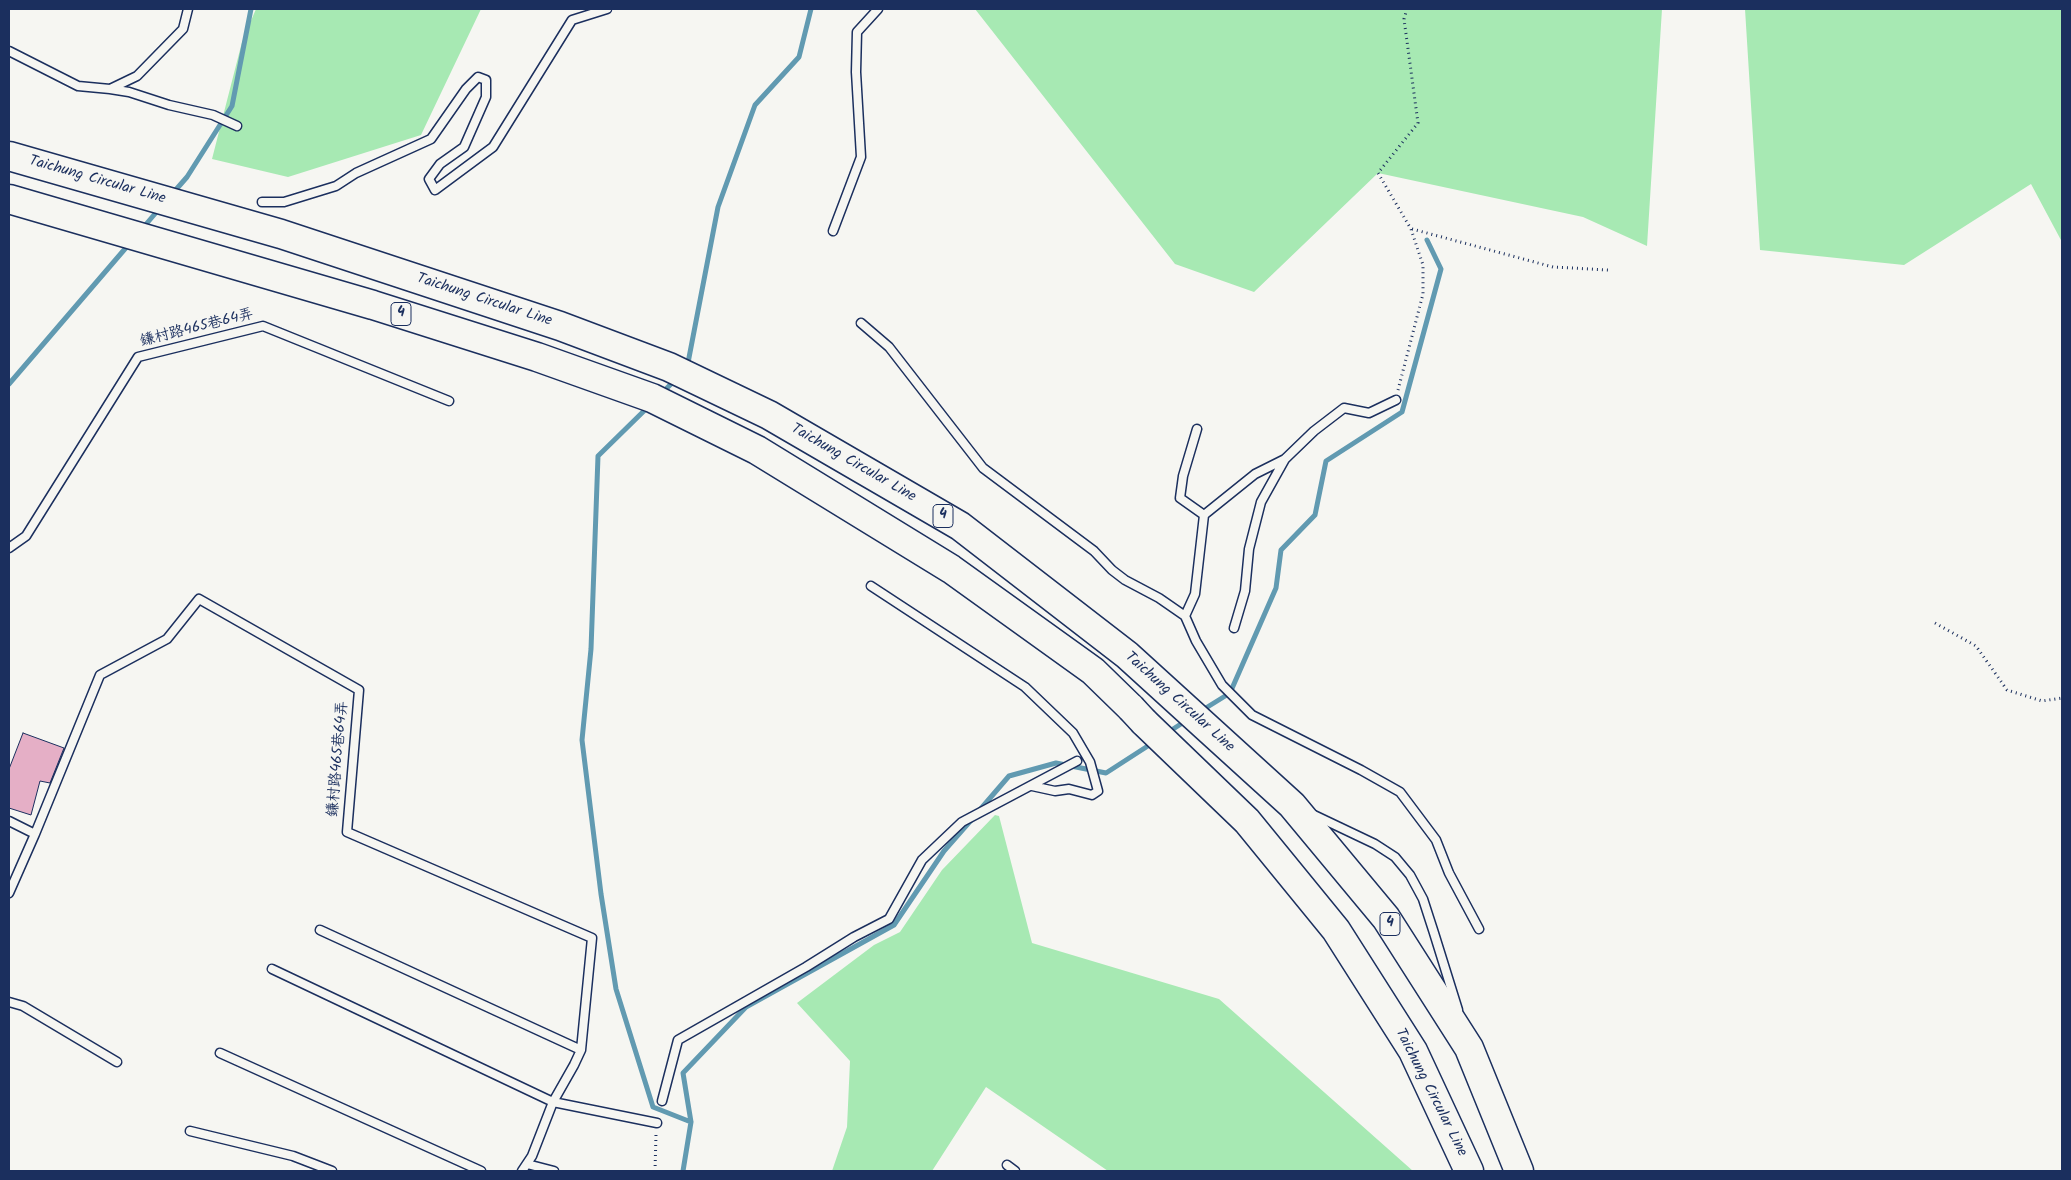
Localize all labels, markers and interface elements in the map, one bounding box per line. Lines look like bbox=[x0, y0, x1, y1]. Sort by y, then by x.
street label: Taichung Circular Line bbox=[27, 153, 167, 209]
street label: Taichung Circular Line bbox=[414, 271, 554, 331]
road number: 4 bbox=[391, 302, 411, 326]
street label: 鎌村路465巷64弄 bbox=[138, 306, 256, 352]
street label: Taichung Circular Line bbox=[787, 421, 919, 507]
road number: 4 bbox=[933, 504, 953, 528]
street label: Taichung Circular Line bbox=[1120, 649, 1238, 757]
street label: 鎌村路465巷64弄 bbox=[325, 700, 353, 818]
road number: 4 bbox=[1380, 912, 1400, 936]
street label: Taichung Circular Line bbox=[1390, 1026, 1470, 1160]

